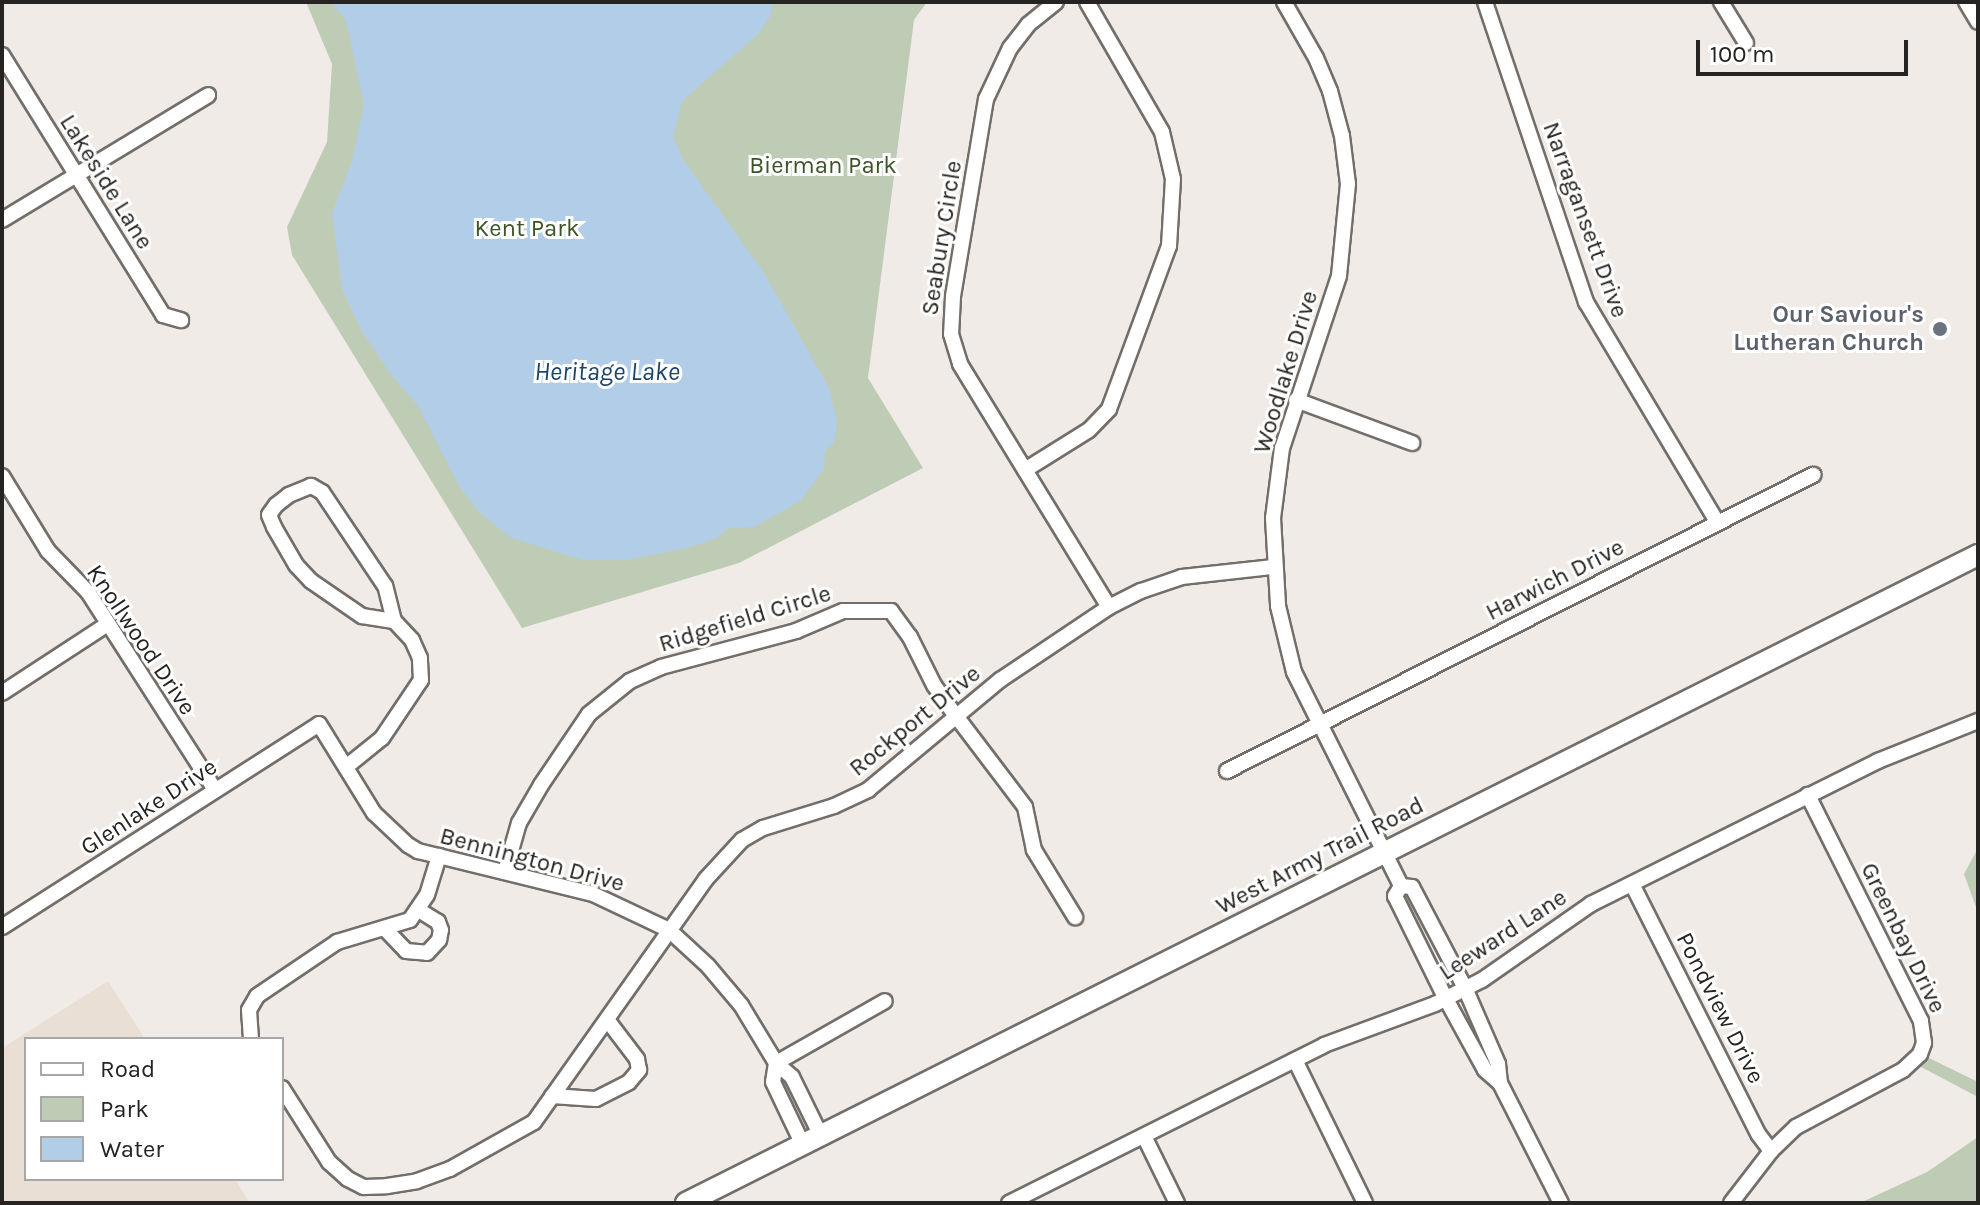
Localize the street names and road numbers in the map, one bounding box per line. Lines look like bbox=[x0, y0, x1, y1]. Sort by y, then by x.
street label: Lakeside Lane bbox=[53, 109, 159, 255]
street label: Narragansett Drive bbox=[1536, 118, 1634, 322]
street label: Seabury Circle bbox=[916, 159, 968, 317]
street label: Woodlake Drive bbox=[1248, 287, 1324, 457]
street label: Harwich Drive bbox=[1481, 533, 1629, 627]
street label: Knollwood Drive bbox=[80, 559, 202, 721]
street label: Ridgefield Circle bbox=[656, 579, 834, 659]
street label: Rockport Drive bbox=[844, 659, 986, 783]
street label: Glenlake Drive bbox=[76, 752, 222, 862]
street label: West Army Trail Road bbox=[1211, 791, 1429, 921]
street label: Bennington Drive bbox=[437, 822, 627, 898]
street label: Greenbay Drive bbox=[1854, 858, 1952, 1018]
street label: Leeward Lane bbox=[1434, 883, 1572, 987]
street label: Pondview Drive bbox=[1670, 928, 1770, 1088]

